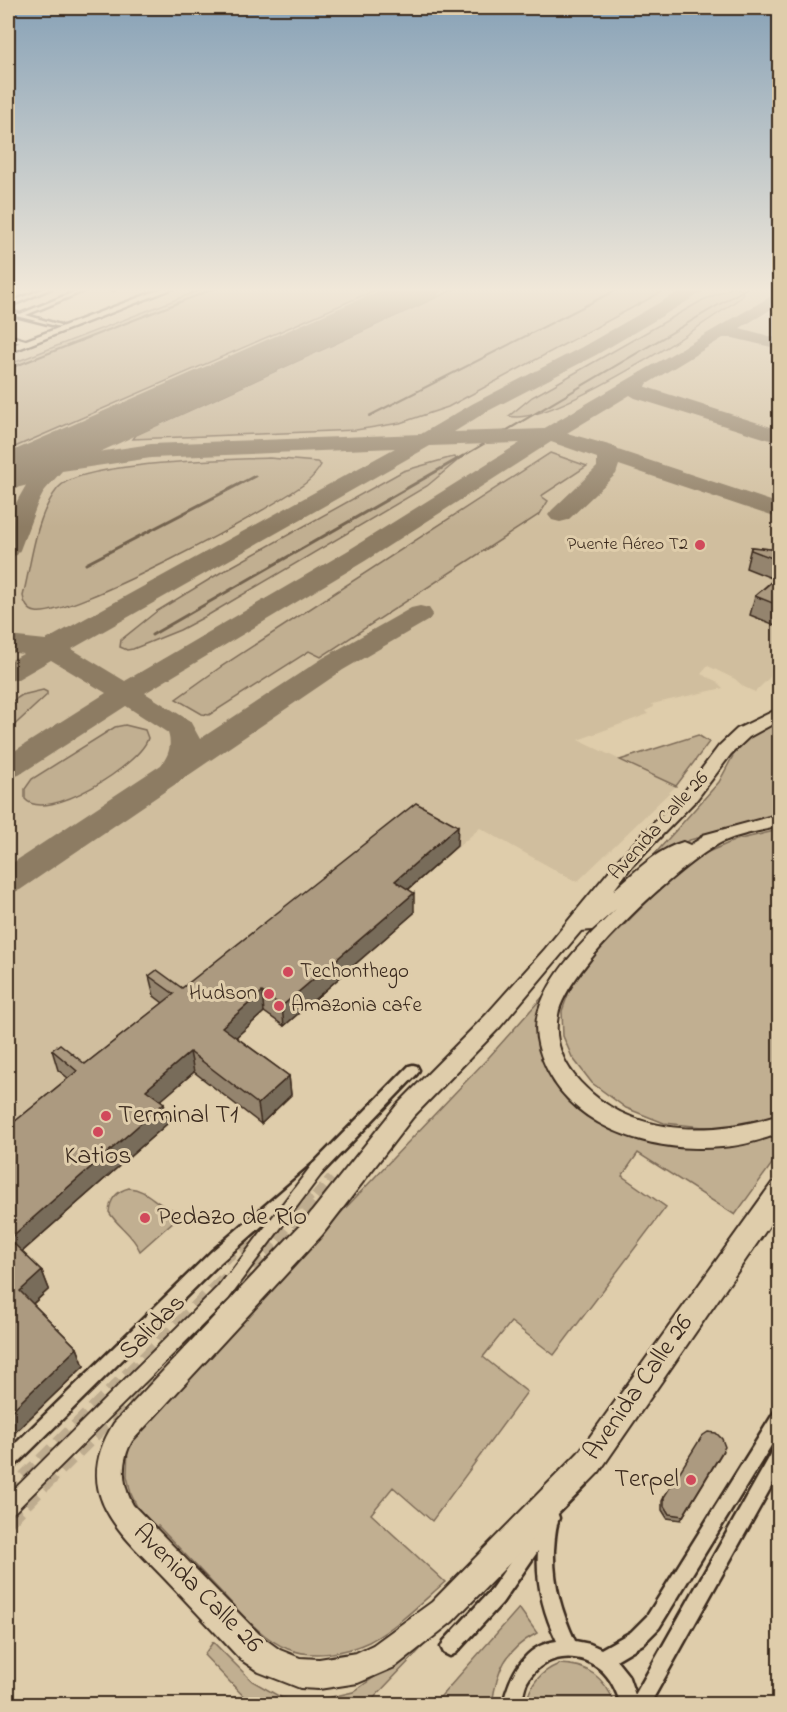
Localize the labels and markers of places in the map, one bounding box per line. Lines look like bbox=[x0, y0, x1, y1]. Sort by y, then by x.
place label: Puente Aéreo T2 bbox=[567, 532, 688, 558]
marker: Puente Aéreo T2 bbox=[693, 538, 707, 552]
place label: Techonthego bbox=[300, 957, 409, 989]
marker: Techonthego bbox=[281, 965, 295, 979]
place label: Hudson bbox=[189, 979, 257, 1009]
marker: Hudson bbox=[262, 987, 276, 1001]
place label: Amazonia cafe bbox=[291, 991, 422, 1021]
marker: Amazonia cafe bbox=[272, 999, 286, 1013]
place label: Terminal T1 bbox=[118, 1097, 238, 1135]
marker: Terminal T1 bbox=[99, 1109, 113, 1123]
marker: Katios bbox=[91, 1125, 105, 1139]
place label: Katios bbox=[65, 1138, 131, 1176]
place label: Pedazo de Río bbox=[157, 1199, 307, 1237]
marker: Pedazo de Río bbox=[138, 1211, 152, 1225]
place label: Terpel bbox=[614, 1461, 679, 1499]
marker: Terpel bbox=[684, 1473, 698, 1487]

